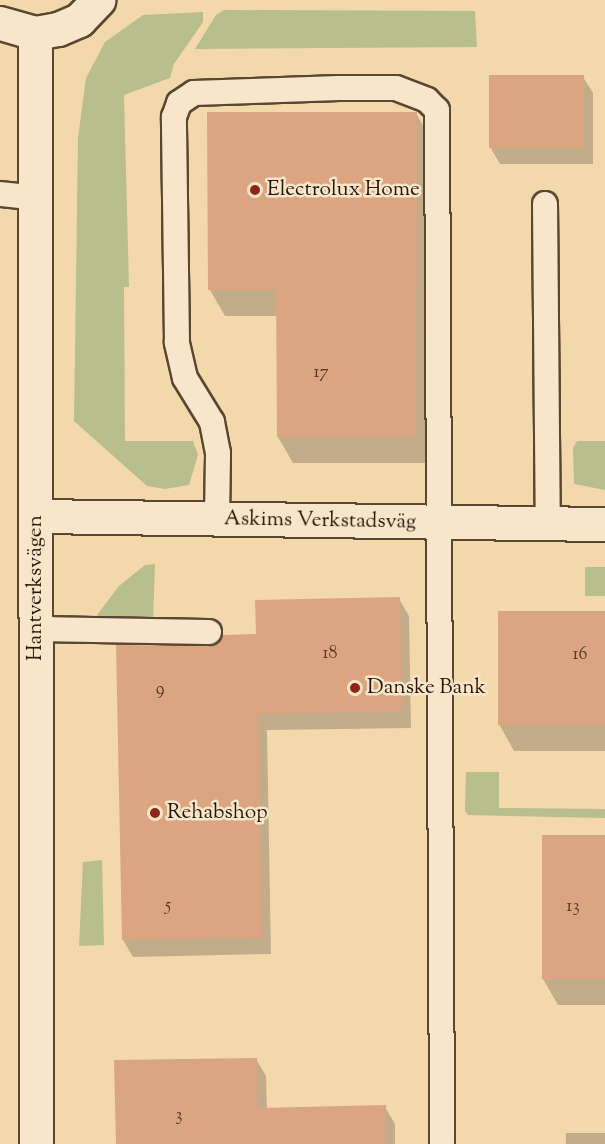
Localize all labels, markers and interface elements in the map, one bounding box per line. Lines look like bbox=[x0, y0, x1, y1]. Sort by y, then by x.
place label: Electrolux Home bbox=[267, 177, 420, 203]
marker: Electrolux Home bbox=[248, 183, 262, 197]
house number: 17 bbox=[313, 362, 329, 384]
street label: Askims Verkstadsväg bbox=[224, 507, 416, 535]
street label: Hantverksvägen bbox=[23, 515, 49, 661]
house number: 18 bbox=[322, 643, 338, 665]
house number: 16 bbox=[572, 644, 588, 666]
place label: Danske Bank bbox=[367, 675, 486, 701]
house number: 9 bbox=[156, 679, 164, 701]
marker: Danske Bank bbox=[348, 681, 362, 695]
place label: Rehabshop bbox=[167, 800, 268, 826]
marker: Rehabshop bbox=[148, 806, 162, 820]
house number: 5 bbox=[165, 895, 171, 917]
house number: 13 bbox=[566, 896, 580, 918]
house number: 3 bbox=[175, 1105, 183, 1127]

